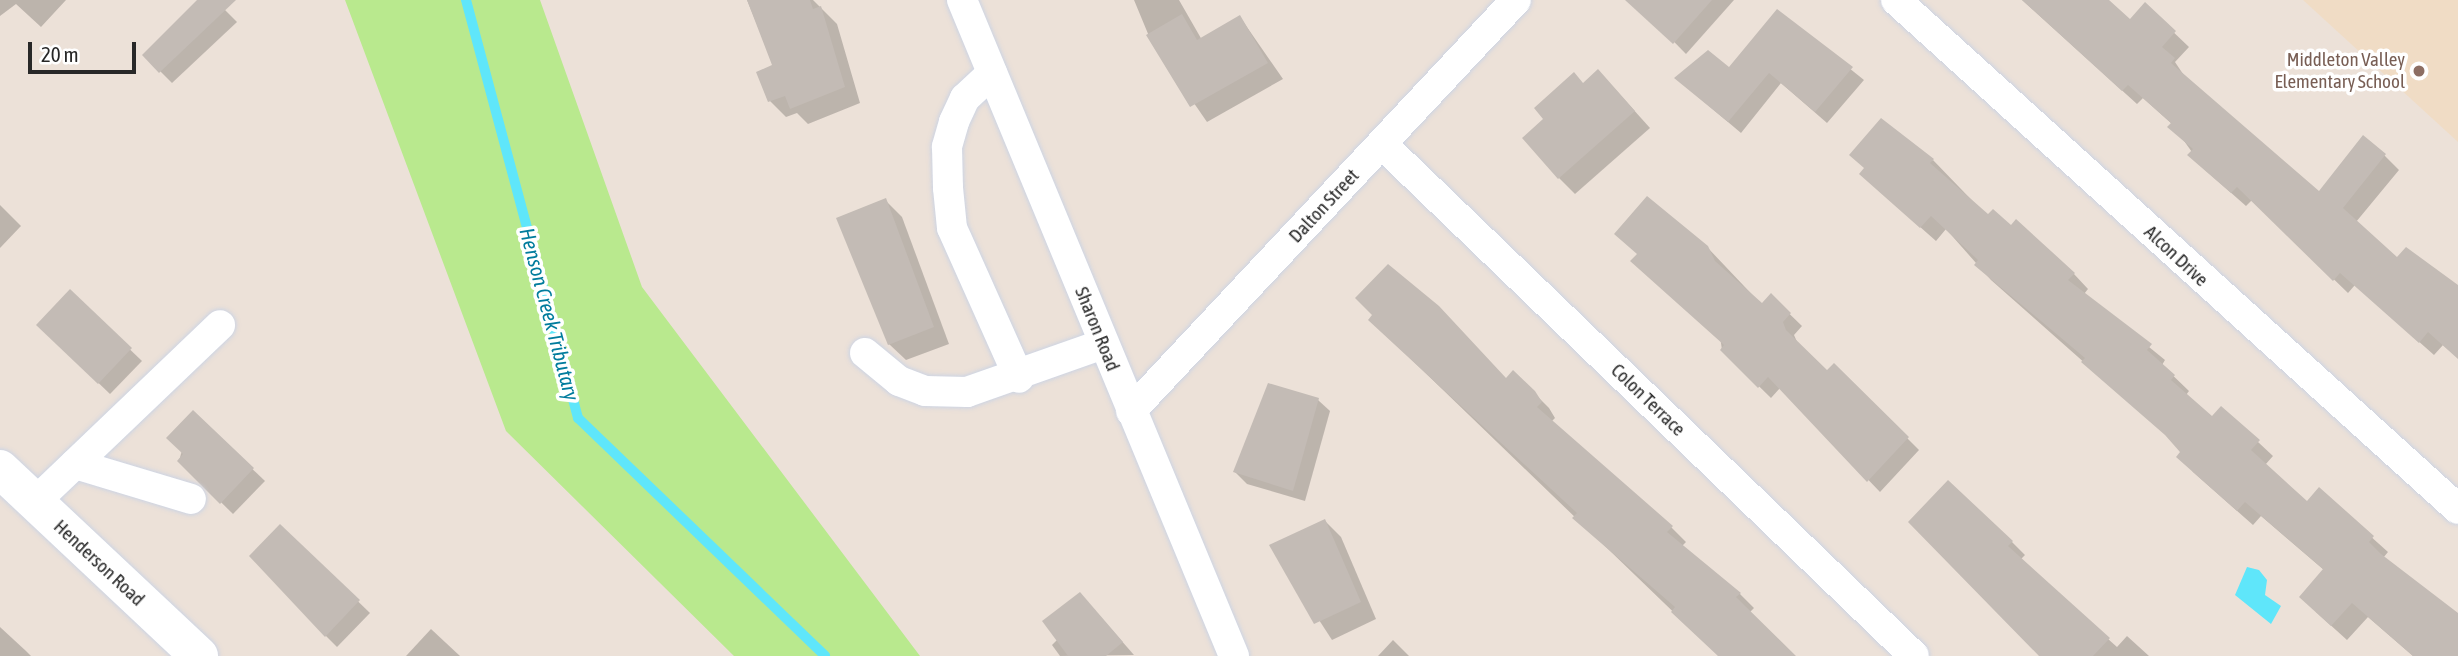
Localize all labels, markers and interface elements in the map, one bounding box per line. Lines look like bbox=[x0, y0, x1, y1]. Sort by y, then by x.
scale bar bbox=[32, 28, 140, 72]
text: 20 m bbox=[41, 42, 79, 66]
place label: Middleton Valley Elementary School bbox=[2274, 49, 2405, 93]
marker: Middleton Valley Elementary School bbox=[2411, 63, 2427, 79]
street label: Dalton Street bbox=[1284, 165, 1364, 247]
street label: Alcon Drive bbox=[2139, 221, 2213, 291]
water label: Henson Creek Tributary bbox=[515, 225, 585, 403]
street label: Sharon Road bbox=[1070, 284, 1124, 374]
street label: Colon Terrace bbox=[1606, 359, 1690, 441]
street label: Henderson Road bbox=[49, 515, 149, 611]

